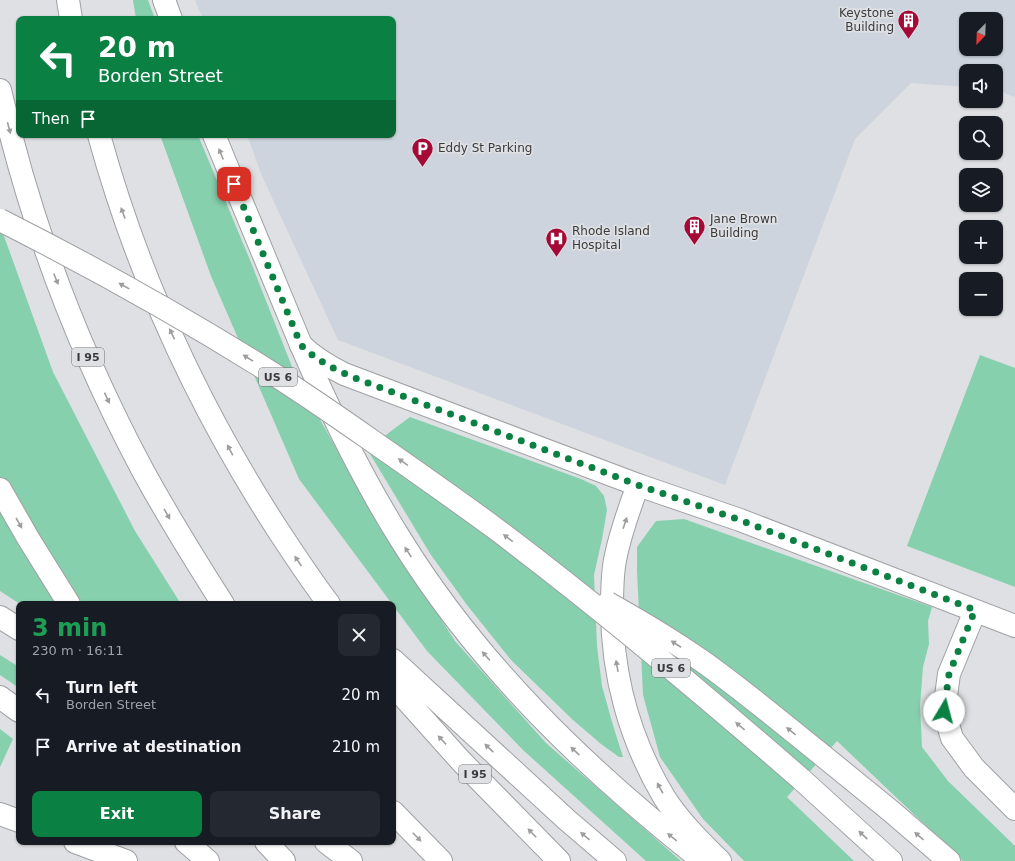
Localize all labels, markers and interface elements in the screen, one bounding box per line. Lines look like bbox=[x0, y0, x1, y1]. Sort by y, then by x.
place label: Keystone Building bbox=[839, 6, 894, 34]
building icon: Keystone Building bbox=[896, 7, 922, 40]
north arrow bbox=[959, 12, 1003, 56]
map controls bbox=[959, 12, 1003, 316]
text: 20 m bbox=[98, 31, 176, 64]
icon: left bbox=[32, 32, 84, 84]
button: sound bbox=[959, 64, 1003, 108]
text: Borden Street bbox=[98, 65, 223, 86]
icon: arrive bbox=[77, 108, 99, 130]
text: Then bbox=[32, 110, 69, 128]
button: search bbox=[959, 116, 1003, 160]
one-way arrow bbox=[6, 122, 12, 134]
parking icon: Eddy St Parking bbox=[410, 135, 436, 168]
place label: Eddy St Parking bbox=[438, 141, 532, 155]
one-way arrow bbox=[218, 148, 224, 159]
pin bbox=[217, 167, 251, 201]
button: layers bbox=[959, 168, 1003, 212]
icon: arrive bbox=[223, 173, 245, 195]
one-way arrow bbox=[120, 207, 126, 219]
place label: Jane Brown Building bbox=[709, 212, 777, 240]
building icon: Jane Brown Building bbox=[682, 213, 708, 246]
button: + bbox=[959, 220, 1003, 264]
place label: Rhode Island Hospital bbox=[572, 224, 650, 252]
hospital icon: Rhode Island Hospital bbox=[543, 225, 569, 258]
button: − bbox=[959, 272, 1003, 316]
one-way arrow bbox=[53, 273, 59, 285]
one-way arrow bbox=[118, 282, 130, 289]
one-way arrow bbox=[169, 328, 175, 340]
road number: I 95 bbox=[72, 348, 104, 366]
one-way arrow bbox=[242, 355, 254, 362]
road number: US 6 bbox=[259, 368, 297, 386]
one-way arrow bbox=[104, 393, 110, 404]
one-way arrow bbox=[227, 444, 233, 456]
one-way arrow bbox=[397, 458, 408, 466]
one-way arrow bbox=[164, 508, 171, 520]
one-way arrow bbox=[15, 517, 22, 529]
one-way arrow bbox=[622, 517, 628, 529]
one-way arrow bbox=[502, 534, 513, 542]
one-way arrow bbox=[405, 546, 412, 558]
one-way arrow bbox=[294, 555, 302, 566]
text: 3 min bbox=[32, 614, 107, 642]
button: close bbox=[338, 614, 380, 656]
one-way arrow bbox=[671, 640, 681, 648]
text: 230 m · 16:11 bbox=[32, 643, 123, 658]
one-way arrow bbox=[481, 651, 490, 662]
road number: US 6 bbox=[652, 659, 690, 677]
one-way arrow bbox=[614, 660, 620, 672]
text: Turn left bbox=[66, 679, 138, 697]
icon: left bbox=[32, 684, 54, 706]
text: 20 m bbox=[342, 686, 380, 704]
position arrow bbox=[923, 690, 965, 732]
text: Borden Street bbox=[66, 697, 156, 712]
one-way arrow bbox=[734, 721, 745, 730]
one-way arrow bbox=[786, 726, 797, 735]
one-way arrow bbox=[437, 735, 447, 745]
icon: arrive bbox=[32, 736, 54, 758]
text: Arrive at destination bbox=[66, 738, 241, 756]
text: 210 m bbox=[332, 738, 380, 756]
one-way arrow bbox=[484, 744, 494, 753]
one-way arrow bbox=[570, 746, 580, 756]
road number: I 95 bbox=[459, 765, 491, 783]
one-way arrow bbox=[656, 782, 663, 794]
button: Exit bbox=[32, 791, 202, 837]
button: Share bbox=[210, 791, 380, 837]
one-way arrow bbox=[527, 828, 537, 838]
one-way arrow bbox=[857, 830, 868, 839]
one-way arrow bbox=[580, 831, 591, 840]
one-way arrow bbox=[914, 831, 924, 840]
one-way arrow bbox=[412, 832, 422, 842]
one-way arrow bbox=[667, 832, 678, 841]

